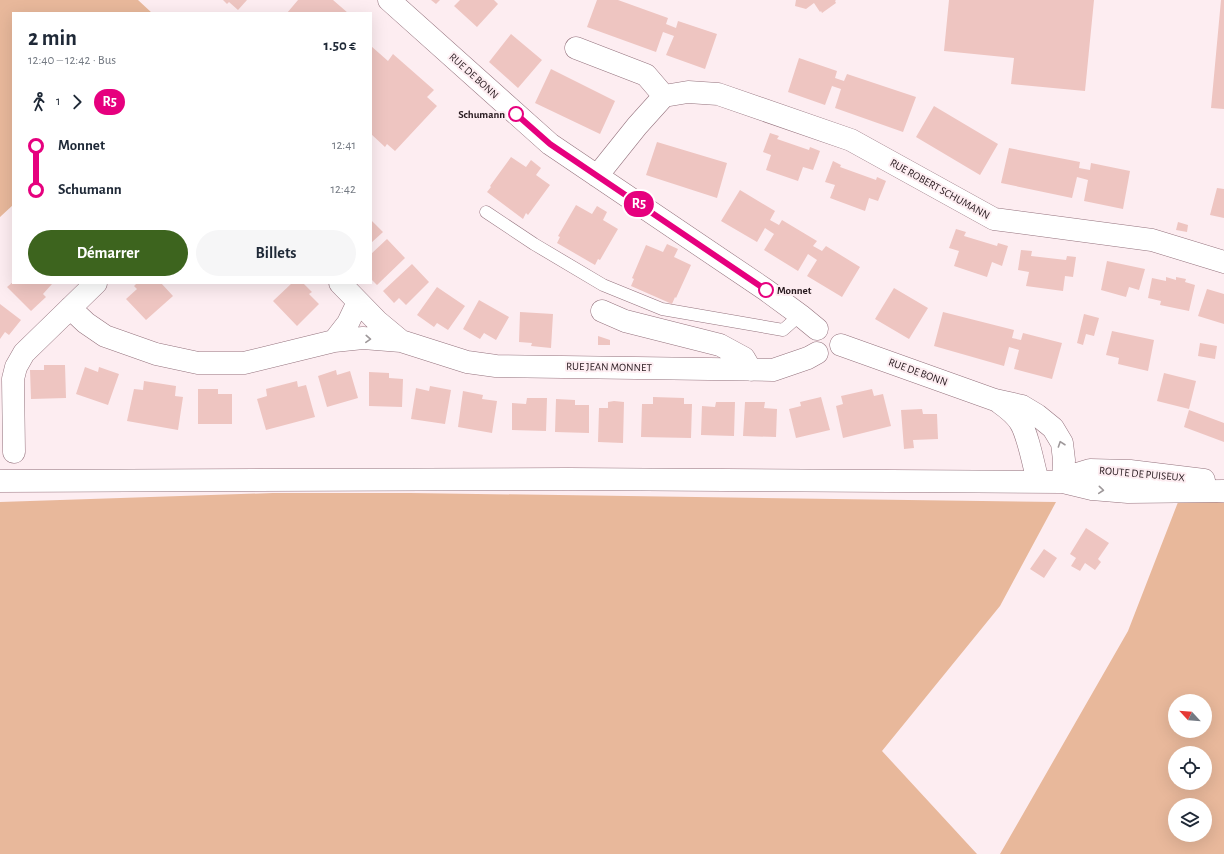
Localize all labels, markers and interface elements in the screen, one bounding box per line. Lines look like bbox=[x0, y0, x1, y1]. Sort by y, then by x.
text: 2 min bbox=[28, 27, 77, 49]
text: 1.50 € bbox=[324, 38, 356, 53]
street label: RUE DE BONN bbox=[447, 51, 501, 101]
text: 12:40 – 12:42 · Bus bbox=[28, 54, 116, 67]
icon: walk bbox=[28, 91, 50, 113]
icon: forward bbox=[66, 91, 88, 113]
text: 1 bbox=[56, 95, 60, 108]
text: R5 bbox=[102, 95, 117, 109]
marker: Schumann bbox=[508, 106, 524, 122]
place label: Schumann bbox=[458, 109, 505, 120]
text: Monnet bbox=[58, 138, 105, 153]
text: 12:41 bbox=[332, 139, 356, 152]
street label: RUE ROBERT SCHUMANN bbox=[888, 157, 992, 221]
text: Schumann bbox=[58, 182, 122, 197]
text: 12:42 bbox=[330, 183, 356, 196]
line badge: R5 bbox=[621, 191, 657, 217]
text: R5 bbox=[632, 197, 646, 211]
button: Démarrer bbox=[28, 230, 188, 276]
button: Billets bbox=[196, 230, 356, 276]
marker: Monnet bbox=[758, 282, 774, 298]
place label: Monnet bbox=[777, 285, 812, 296]
one-way arrow bbox=[365, 334, 371, 343]
street label: RUE DE BONN bbox=[887, 356, 949, 388]
street label: RUE JEAN MONNET bbox=[566, 361, 653, 373]
one-way arrow bbox=[1057, 440, 1066, 447]
street label: ROUTE DE PUISEUX bbox=[1099, 465, 1186, 483]
one-way arrow bbox=[1098, 485, 1104, 494]
north arrow bbox=[1168, 694, 1212, 738]
map controls bbox=[1168, 694, 1212, 842]
button: locate bbox=[1168, 746, 1212, 790]
button: layers bbox=[1168, 798, 1212, 842]

